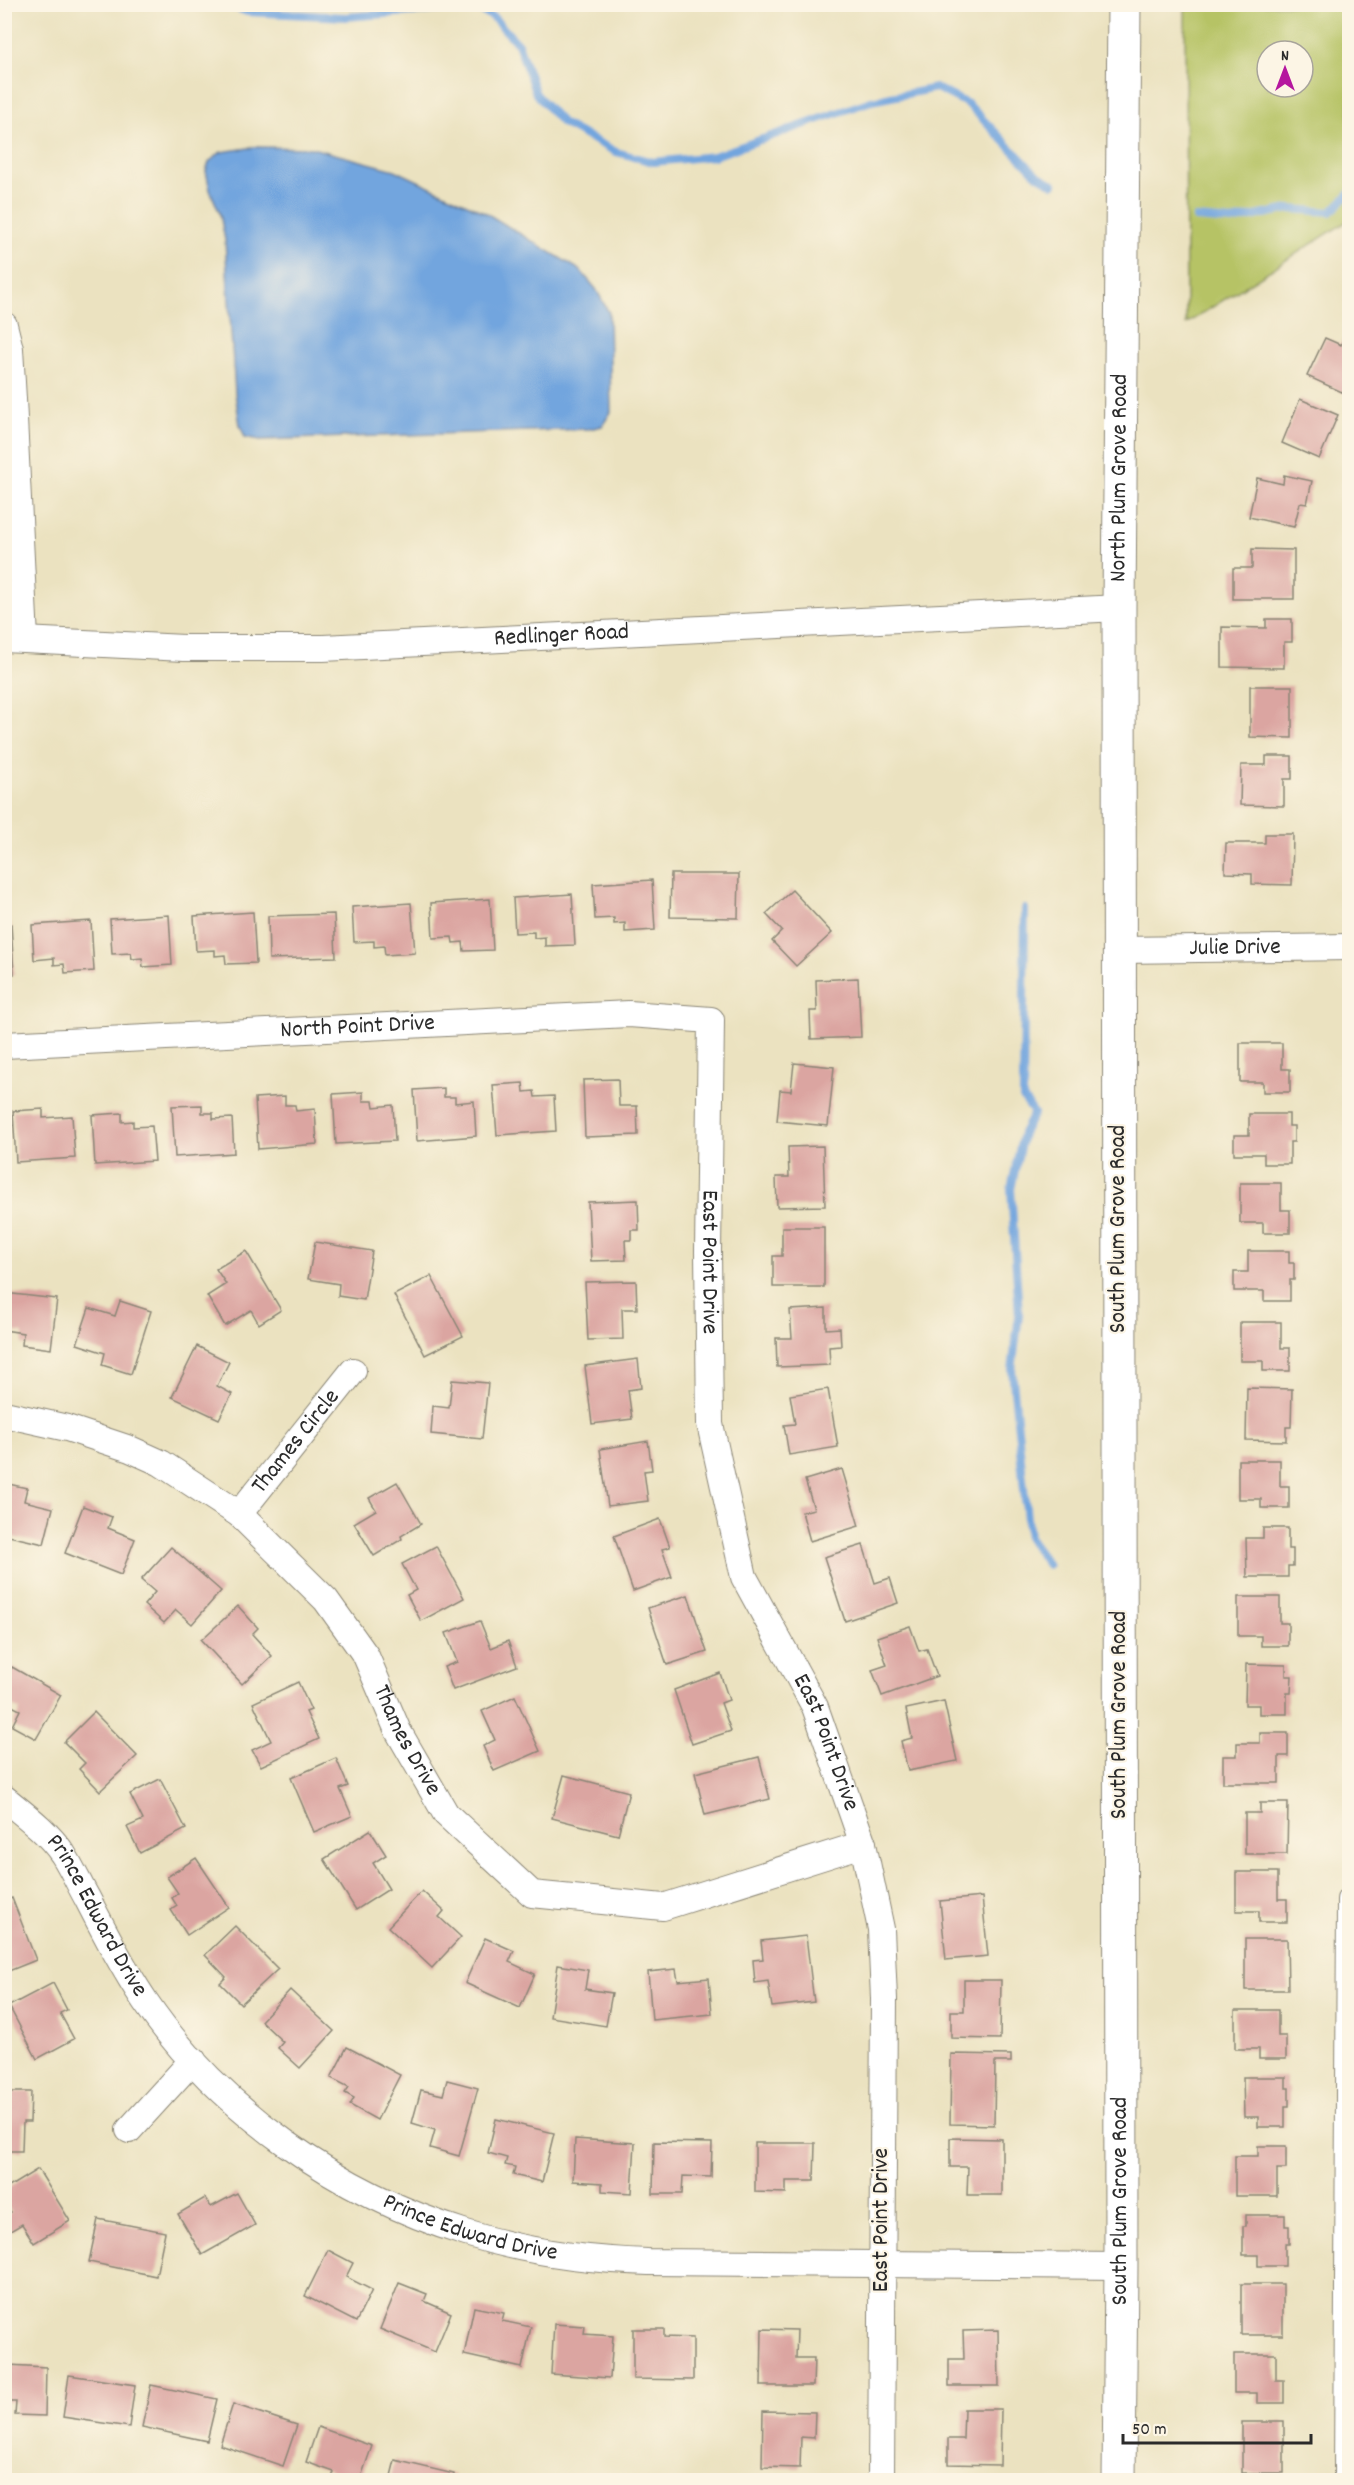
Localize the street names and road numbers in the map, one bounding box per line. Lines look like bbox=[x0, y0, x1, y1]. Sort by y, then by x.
street label: North Plum Grove Road bbox=[1102, 374, 1138, 582]
street label: Redlinger Road bbox=[493, 616, 630, 656]
street label: Julie Drive bbox=[1189, 931, 1281, 966]
street label: North Point Drive bbox=[280, 1007, 436, 1048]
street label: South Plum Grove Road bbox=[1102, 1125, 1136, 1333]
street label: East Point Drive bbox=[691, 1190, 726, 1334]
street label: Thames Circle bbox=[244, 1382, 349, 1502]
street label: South Plum Grove Road bbox=[1103, 1611, 1137, 1819]
street label: East Point Drive bbox=[783, 1668, 867, 1816]
street label: Thames Drive bbox=[363, 1680, 449, 1802]
street label: Prince Edward Drive bbox=[37, 1827, 155, 2004]
street label: South Plum Grove Road bbox=[1104, 2097, 1138, 2306]
street label: East Point Drive bbox=[865, 2148, 899, 2292]
street label: Prince Edward Drive bbox=[377, 2185, 560, 2271]

